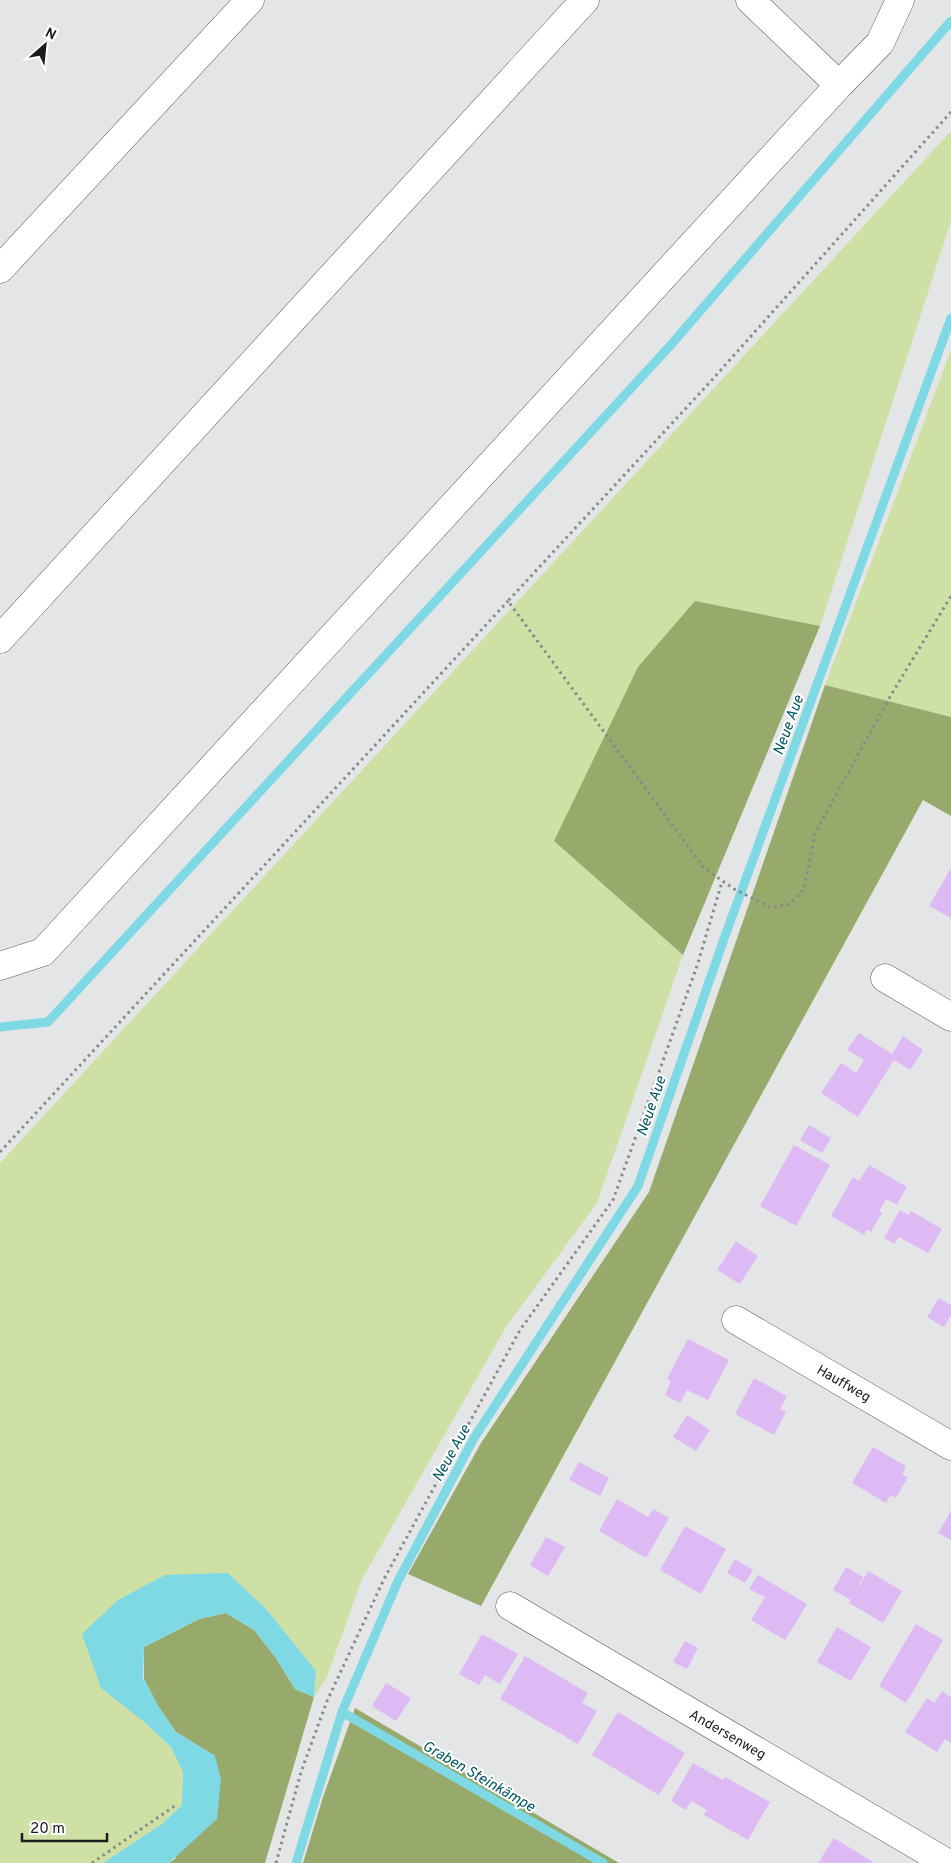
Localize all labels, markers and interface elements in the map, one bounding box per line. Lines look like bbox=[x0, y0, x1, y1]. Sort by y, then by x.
north arrow bbox=[20, 20, 70, 70]
text: N bbox=[42, 25, 59, 45]
water label: Neue Aue bbox=[770, 693, 809, 758]
water label: Neue Aue bbox=[633, 1074, 672, 1139]
street label: Hauffweg bbox=[813, 1362, 873, 1407]
water label: Neue Aue bbox=[429, 1422, 476, 1486]
street label: Andersenweg bbox=[686, 1706, 769, 1764]
water label: Graben Steinkämpe bbox=[418, 1737, 538, 1817]
scale bar bbox=[22, 1810, 108, 1842]
text: 20 m bbox=[30, 1820, 65, 1839]

